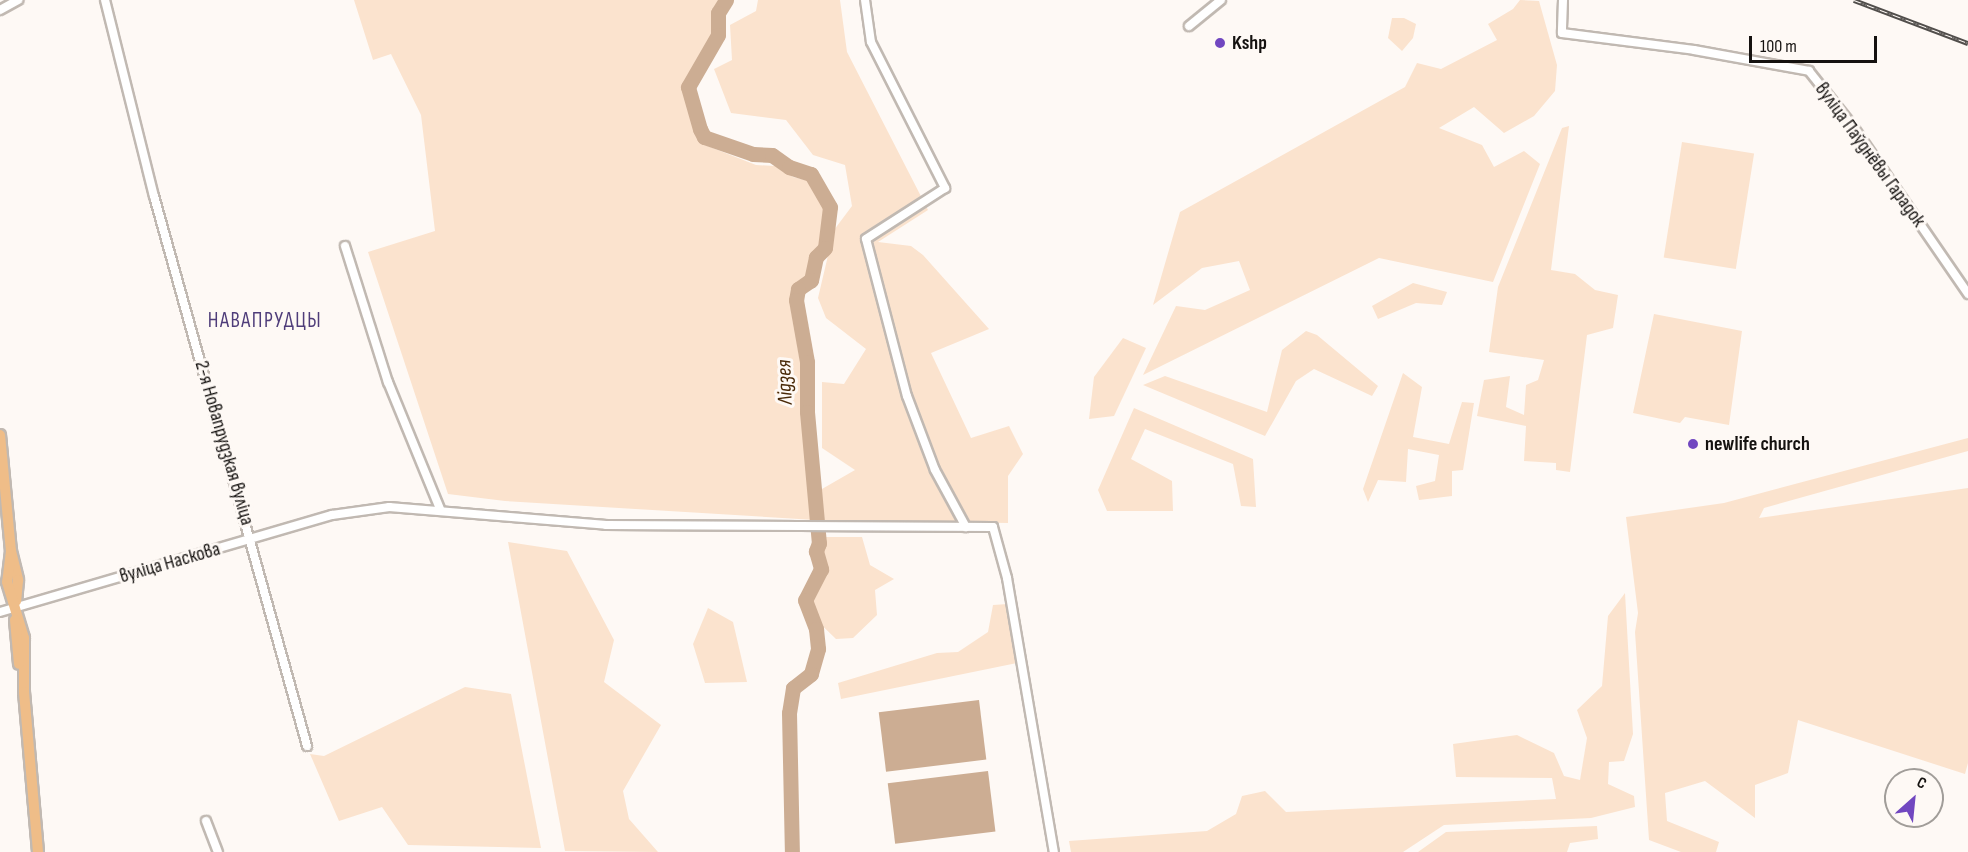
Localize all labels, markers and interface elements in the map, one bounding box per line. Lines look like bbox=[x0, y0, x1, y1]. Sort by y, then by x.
scale bar bbox=[1752, 24, 1880, 62]
place label: Kshp bbox=[1232, 31, 1267, 55]
marker: Kshp bbox=[1213, 36, 1227, 50]
text: 100 m bbox=[1760, 36, 1797, 57]
street label: вуліца Паўднёвы Гарадок bbox=[1810, 78, 1930, 232]
district label: НАВАПРУДЦЫ bbox=[208, 308, 322, 334]
street label: 2-я Новапрудзкая вуліца bbox=[189, 358, 259, 528]
water label: Лідзея bbox=[772, 359, 798, 405]
place label: newlife church bbox=[1705, 432, 1810, 456]
marker: newlife church bbox=[1686, 437, 1700, 451]
street label: вуліца Наскова bbox=[117, 537, 223, 589]
north arrow bbox=[1884, 768, 1944, 828]
text: С bbox=[1914, 773, 1929, 794]

